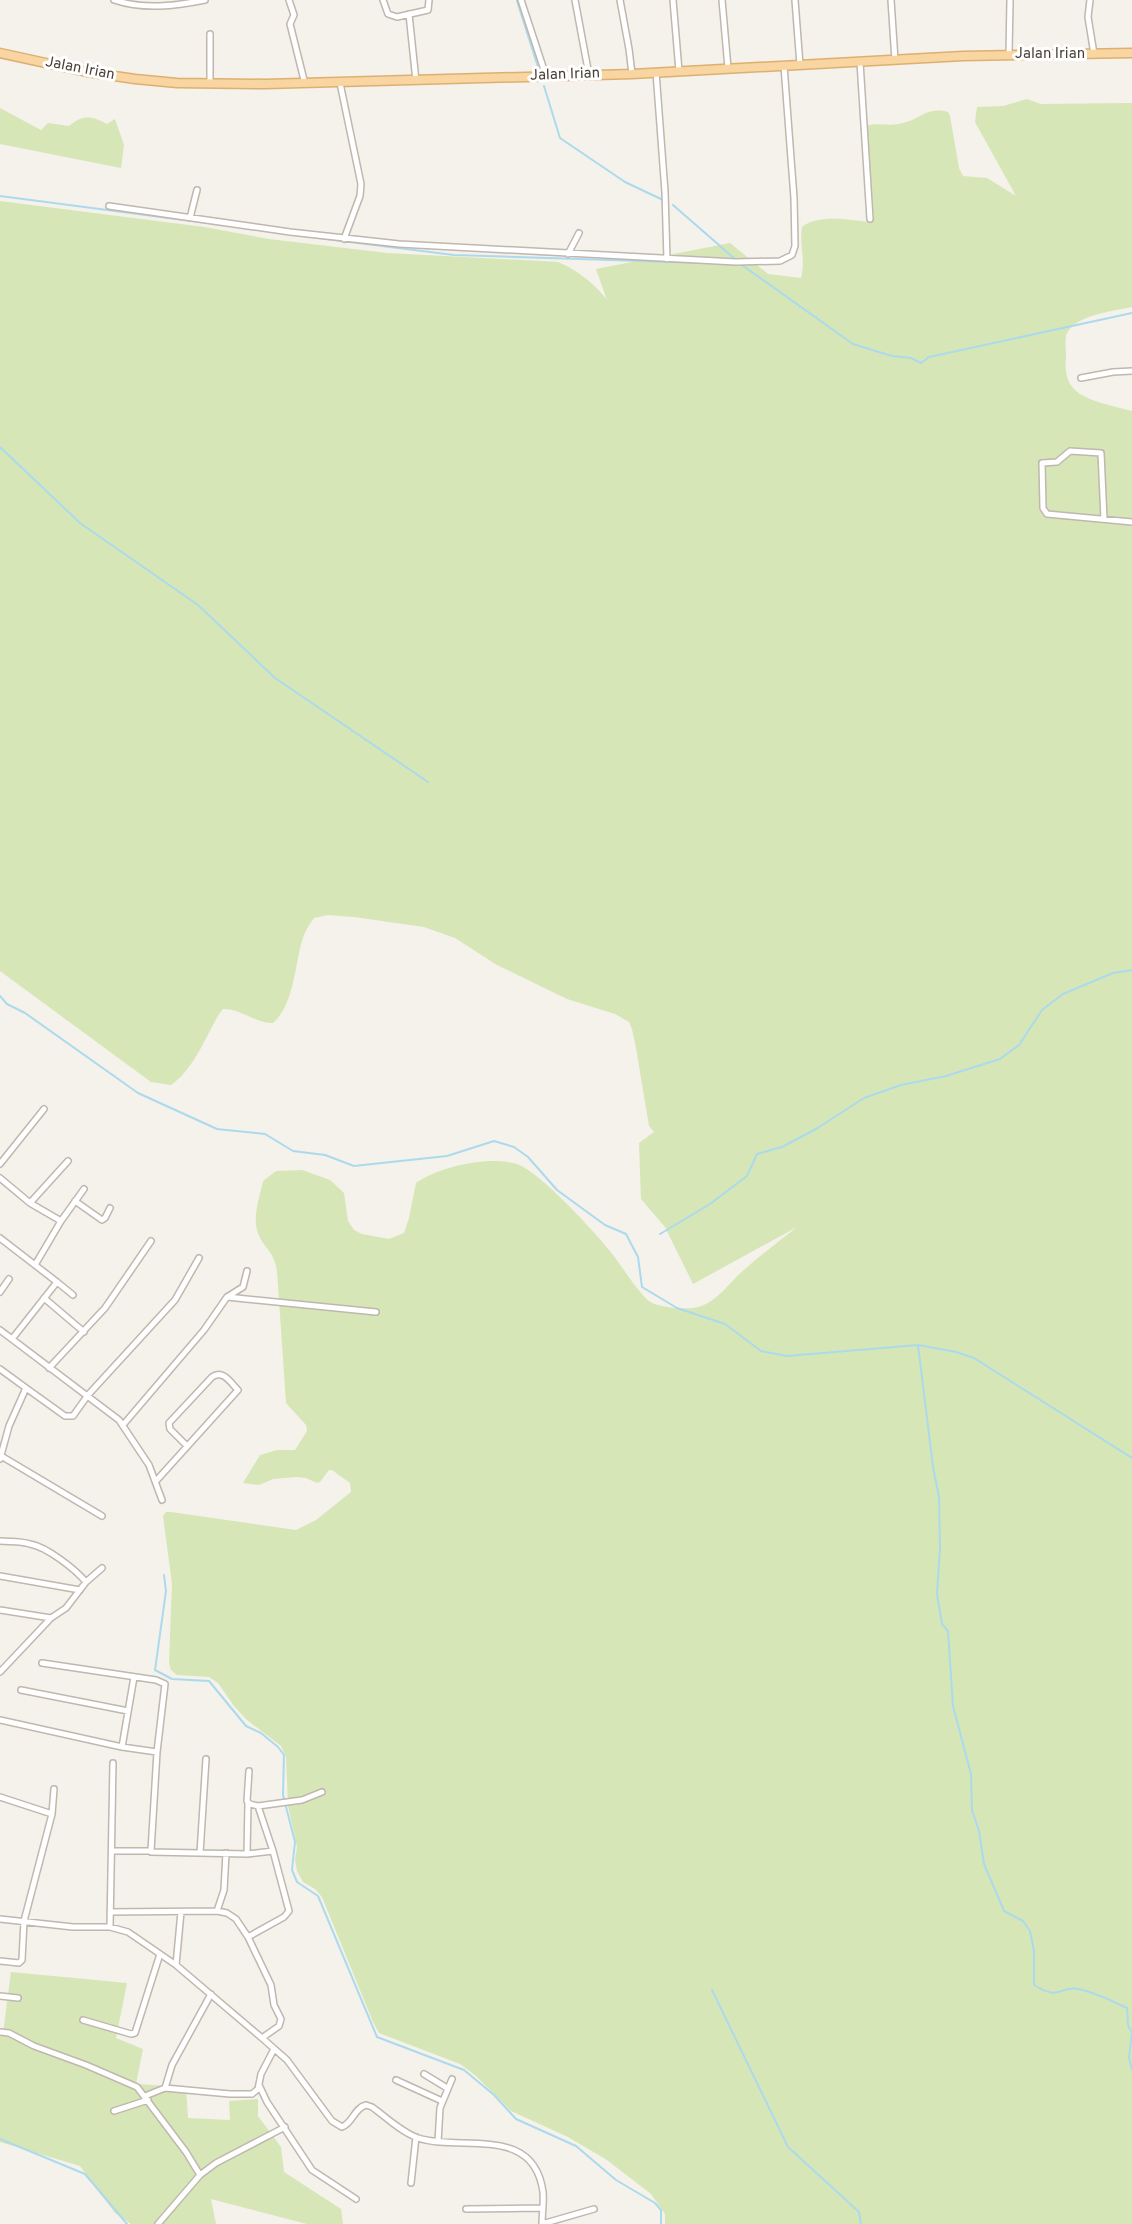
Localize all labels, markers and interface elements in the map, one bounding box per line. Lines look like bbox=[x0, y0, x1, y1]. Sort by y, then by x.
street label: Jalan Irian bbox=[1015, 45, 1085, 64]
street label: Jalan Irian bbox=[44, 53, 116, 85]
street label: Jalan Irian bbox=[529, 64, 601, 86]

